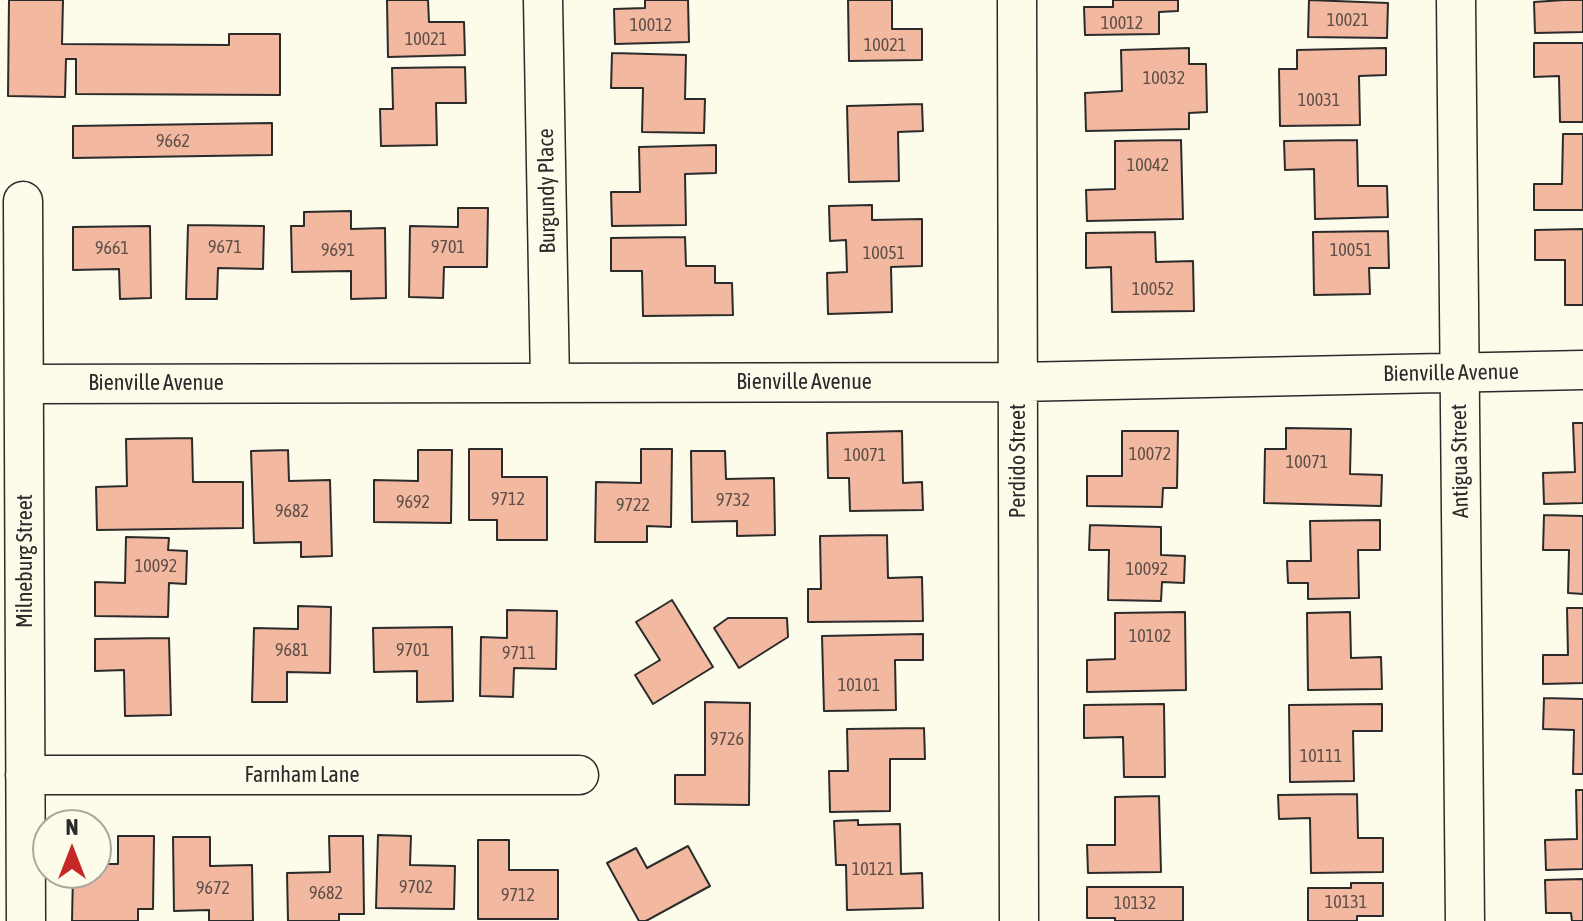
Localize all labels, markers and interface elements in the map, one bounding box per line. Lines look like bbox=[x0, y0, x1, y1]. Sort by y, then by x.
house number: 10021 bbox=[1327, 9, 1369, 31]
house number: 10012 bbox=[1101, 12, 1143, 34]
house number: 10012 bbox=[630, 14, 672, 36]
house number: 10021 bbox=[405, 28, 447, 50]
house number: 10021 bbox=[864, 34, 906, 56]
house number: 10032 bbox=[1143, 67, 1185, 89]
house number: 10031 bbox=[1298, 89, 1340, 111]
street label: Burgundy Place bbox=[533, 128, 561, 254]
house number: 9662 bbox=[156, 130, 190, 152]
house number: 10042 bbox=[1127, 154, 1169, 176]
house number: 9671 bbox=[208, 236, 242, 258]
house number: 9701 bbox=[431, 236, 465, 258]
house number: 9661 bbox=[95, 237, 129, 259]
house number: 9691 bbox=[321, 239, 355, 261]
house number: 10051 bbox=[1330, 239, 1372, 261]
house number: 10051 bbox=[863, 242, 905, 264]
house number: 10052 bbox=[1132, 278, 1174, 300]
street label: Bienville Avenue bbox=[1383, 359, 1519, 387]
street label: Bienville Avenue bbox=[736, 369, 872, 395]
street label: Bienville Avenue bbox=[88, 370, 224, 396]
street label: Perdido Street bbox=[1005, 404, 1031, 518]
street label: Antigua Street bbox=[1446, 404, 1474, 518]
house number: 10072 bbox=[1129, 443, 1171, 465]
house number: 10071 bbox=[844, 444, 886, 466]
house number: 10071 bbox=[1286, 451, 1328, 473]
house number: 9712 bbox=[491, 488, 525, 510]
house number: 9732 bbox=[716, 489, 750, 511]
house number: 9692 bbox=[396, 491, 430, 513]
street label: Milneburg Street bbox=[12, 494, 38, 628]
house number: 9722 bbox=[616, 494, 650, 516]
house number: 9682 bbox=[275, 500, 309, 522]
house number: 10092 bbox=[135, 555, 177, 577]
house number: 10092 bbox=[1126, 558, 1168, 580]
house number: 10102 bbox=[1129, 625, 1171, 647]
house number: 9681 bbox=[275, 639, 309, 661]
house number: 9701 bbox=[396, 639, 430, 661]
house number: 9711 bbox=[502, 642, 536, 664]
house number: 10101 bbox=[838, 674, 880, 696]
house number: 9726 bbox=[710, 728, 744, 750]
house number: 10111 bbox=[1300, 745, 1342, 767]
street label: Farnham Lane bbox=[245, 762, 359, 788]
north arrow bbox=[32, 809, 112, 889]
text: N bbox=[66, 814, 78, 840]
house number: 10121 bbox=[852, 858, 894, 880]
house number: 9702 bbox=[399, 876, 433, 898]
house number: 9672 bbox=[196, 877, 230, 899]
house number: 9682 bbox=[309, 882, 343, 904]
house number: 9712 bbox=[501, 884, 535, 906]
house number: 10131 bbox=[1325, 891, 1367, 913]
house number: 10132 bbox=[1114, 892, 1156, 914]

